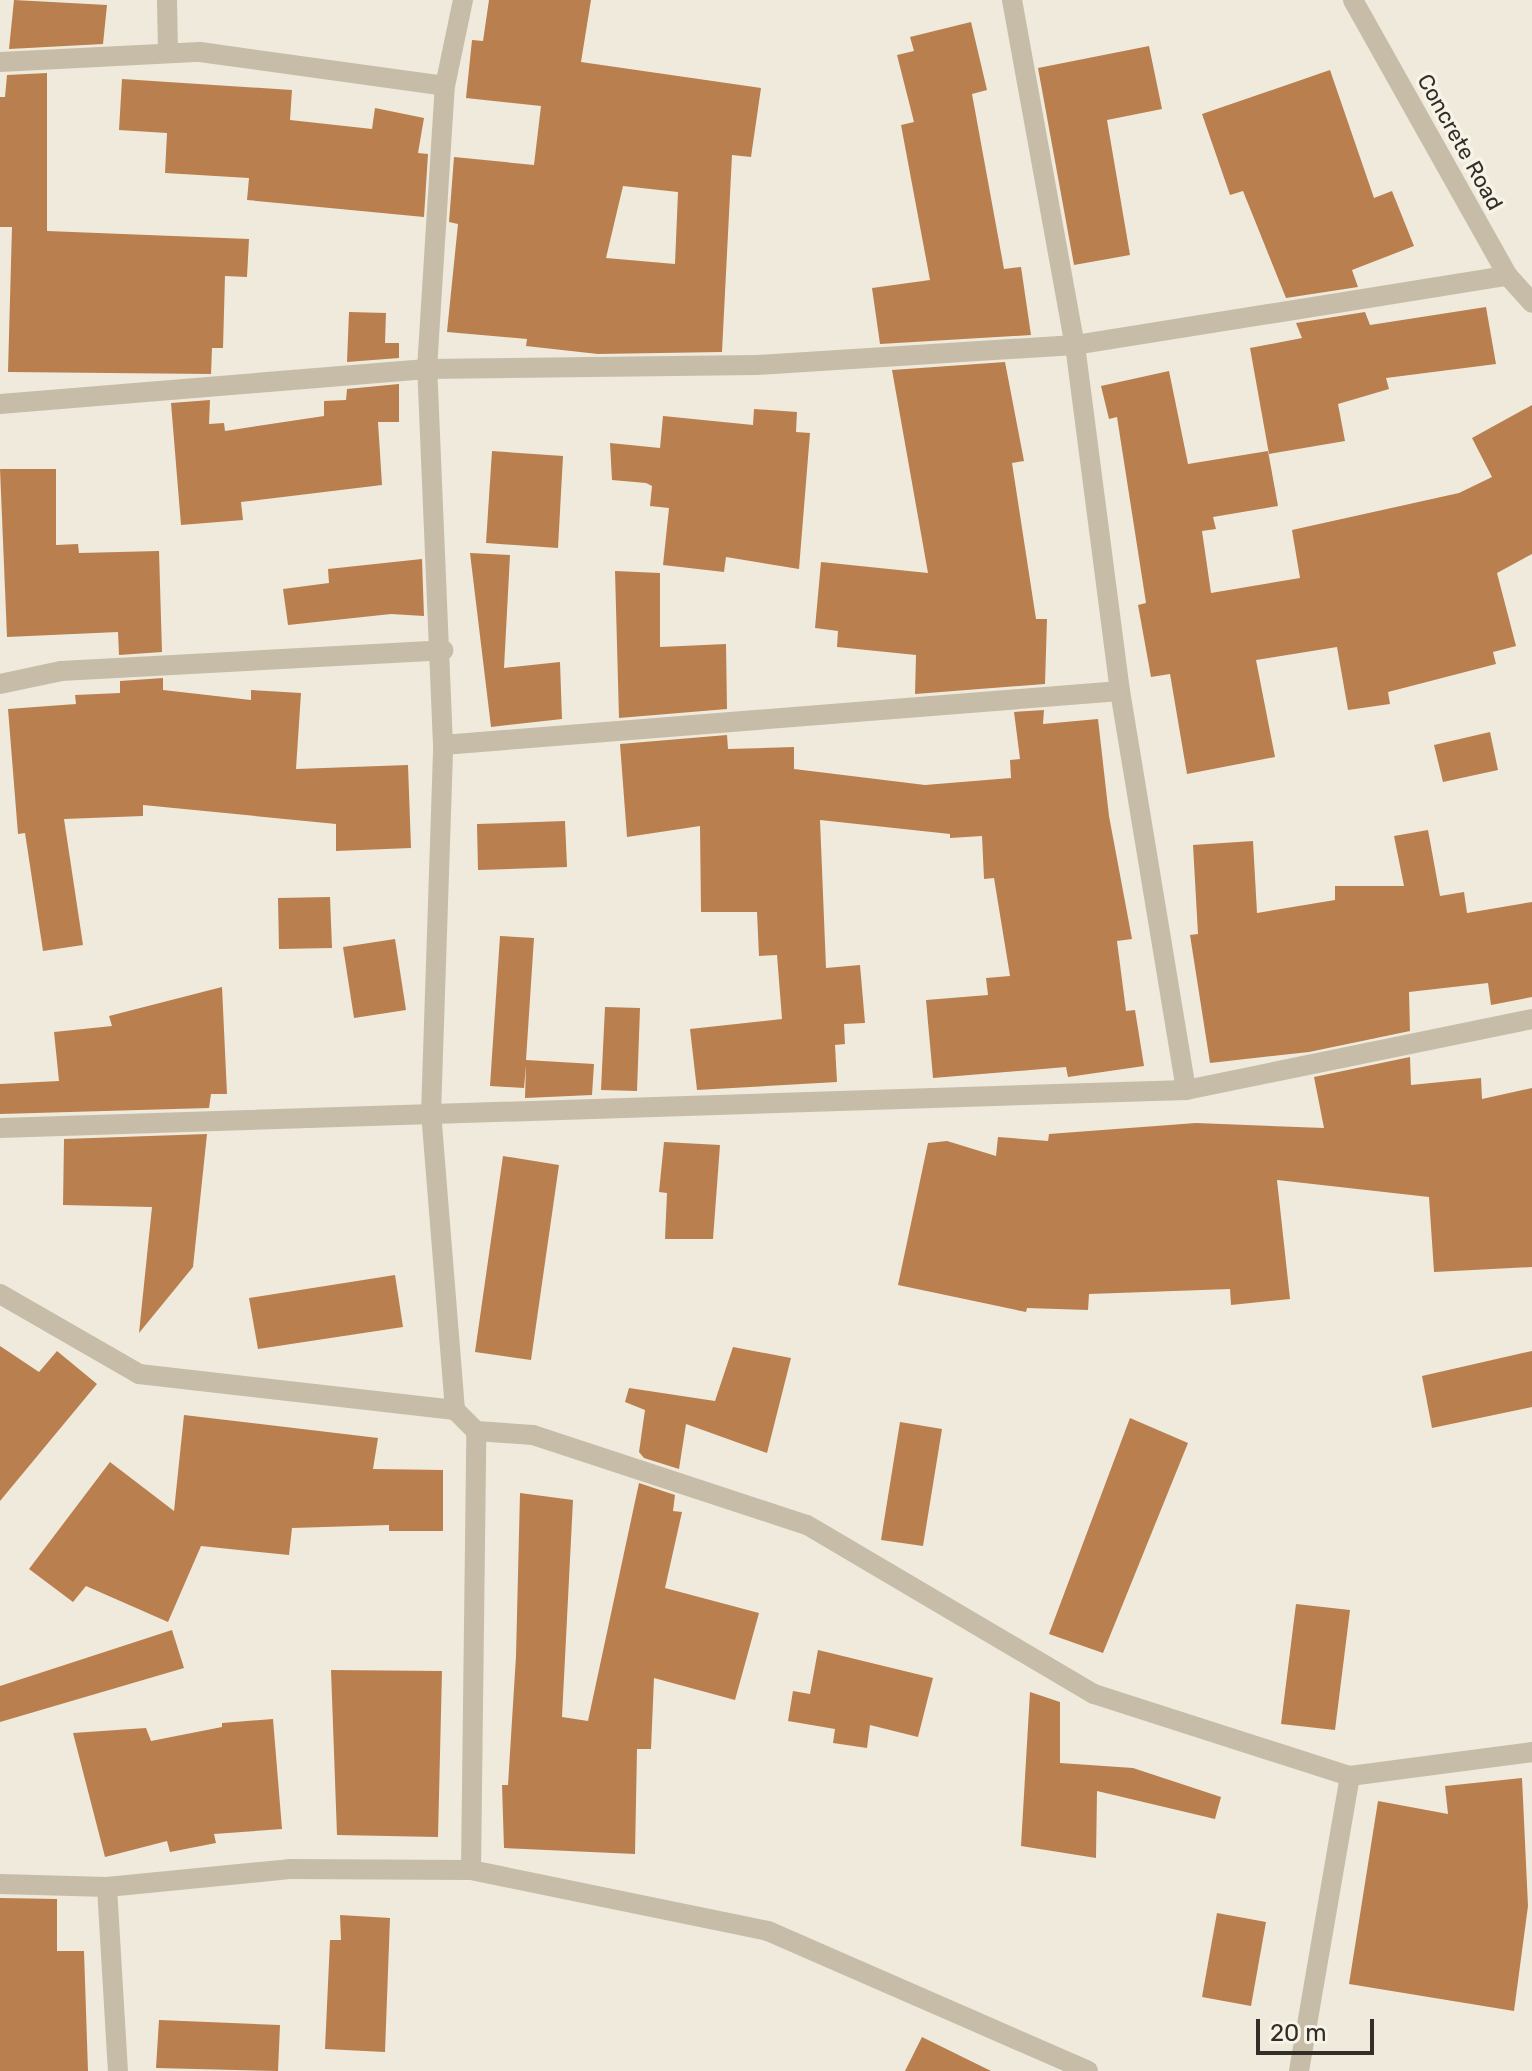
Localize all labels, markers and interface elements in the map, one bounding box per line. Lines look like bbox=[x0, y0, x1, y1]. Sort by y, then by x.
street label: Concrete Road bbox=[1412, 69, 1508, 215]
scale bar bbox=[1260, 2003, 1378, 2053]
text: 20 m bbox=[1270, 2019, 1327, 2047]

